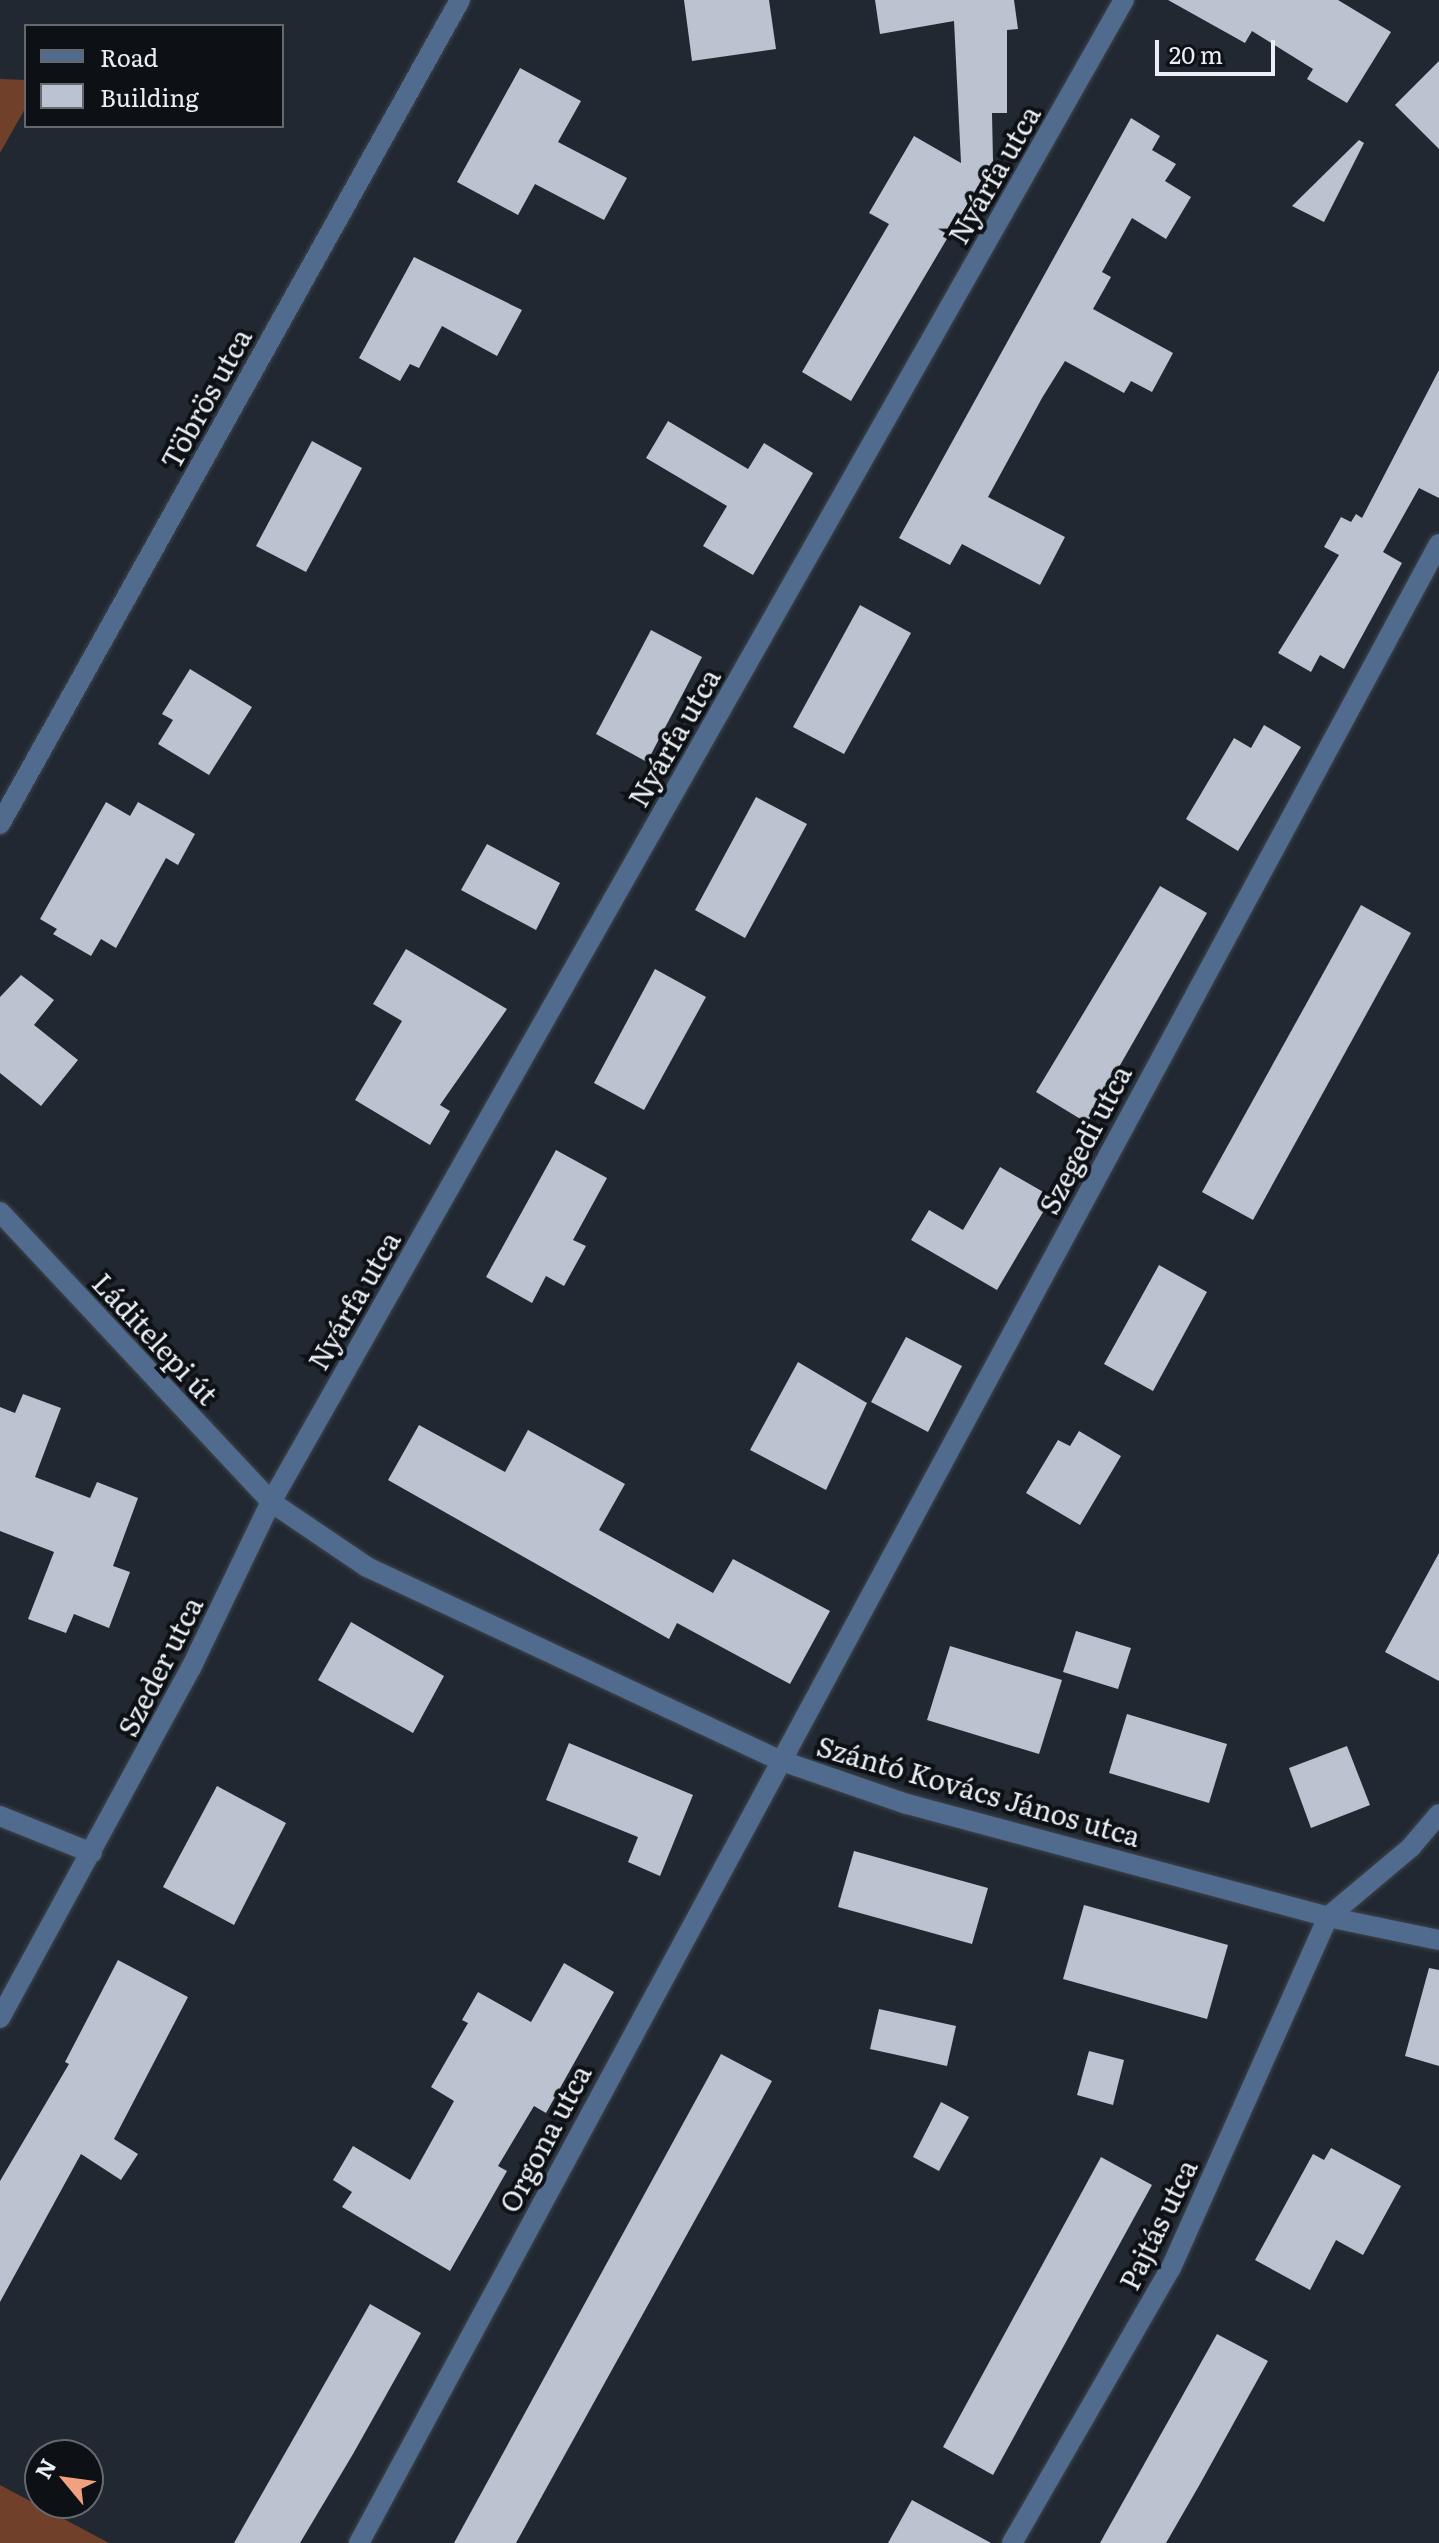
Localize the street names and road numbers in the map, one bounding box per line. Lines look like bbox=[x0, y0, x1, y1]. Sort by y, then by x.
street label: Nyárfa utca bbox=[940, 99, 1046, 249]
street label: Töbrös utca bbox=[153, 322, 257, 474]
street label: Nyárfa utca bbox=[620, 662, 726, 812]
street label: Szegedi utca bbox=[1031, 1059, 1137, 1219]
street label: Nyárfa utca bbox=[300, 1225, 406, 1375]
street label: Láditelepi út bbox=[87, 1265, 225, 1411]
street label: Szeder utca bbox=[110, 1591, 208, 1741]
street label: Szántó Kovács János utca bbox=[813, 1728, 1145, 1852]
street label: Orgona utca bbox=[491, 2059, 597, 2217]
street label: Pajtás utca bbox=[1111, 2153, 1203, 2295]

